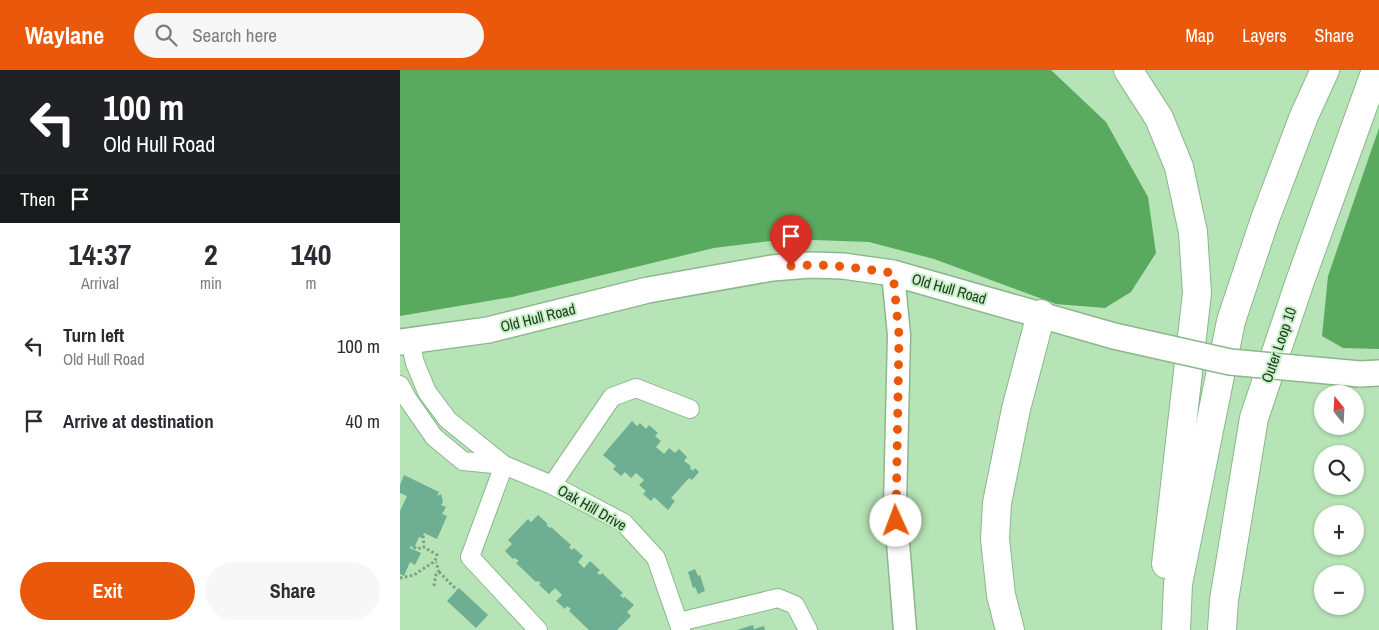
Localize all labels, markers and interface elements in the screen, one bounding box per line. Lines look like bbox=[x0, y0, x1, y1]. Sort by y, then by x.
search box bbox=[134, 13, 484, 58]
text: Waylane bbox=[25, 19, 104, 51]
icon: search bbox=[152, 21, 180, 49]
text: Search here bbox=[192, 22, 277, 48]
text: Map bbox=[1186, 23, 1214, 48]
text: Layers bbox=[1242, 23, 1287, 48]
text: Share bbox=[1315, 23, 1354, 48]
text: 100 m bbox=[103, 84, 184, 131]
icon: left bbox=[20, 90, 85, 155]
text: Old Hull Road bbox=[103, 129, 215, 159]
icon: arrive bbox=[66, 185, 94, 213]
text: Then bbox=[20, 186, 56, 212]
pin bbox=[770, 215, 812, 266]
icon: arrive bbox=[777, 222, 805, 250]
text: 14:37 bbox=[69, 234, 131, 274]
text: 2 bbox=[204, 234, 218, 274]
text: 140 bbox=[290, 234, 331, 274]
street label: Old Hull Road bbox=[909, 268, 989, 309]
text: Arrival bbox=[81, 272, 119, 294]
text: min bbox=[200, 272, 222, 294]
text: m bbox=[305, 272, 316, 294]
street label: Old Hull Road bbox=[498, 298, 578, 337]
street label: Outer Loop 10 bbox=[1256, 304, 1301, 385]
text: Turn left bbox=[63, 322, 124, 348]
icon: left bbox=[20, 332, 48, 360]
text: 100 m bbox=[337, 333, 380, 359]
text: Old Hull Road bbox=[63, 348, 145, 370]
north arrow bbox=[1314, 385, 1364, 435]
map controls bbox=[1314, 385, 1364, 615]
icon: arrive bbox=[20, 407, 48, 435]
text: Arrive at destination bbox=[63, 408, 214, 434]
text: 40 m bbox=[345, 408, 380, 434]
button: search bbox=[1314, 445, 1364, 495]
street label: Oak Hill Drive bbox=[554, 479, 631, 536]
position arrow bbox=[869, 494, 921, 546]
button: + bbox=[1314, 505, 1364, 555]
button: Exit bbox=[20, 562, 195, 620]
button: Share bbox=[205, 562, 380, 620]
button: − bbox=[1314, 565, 1364, 615]

